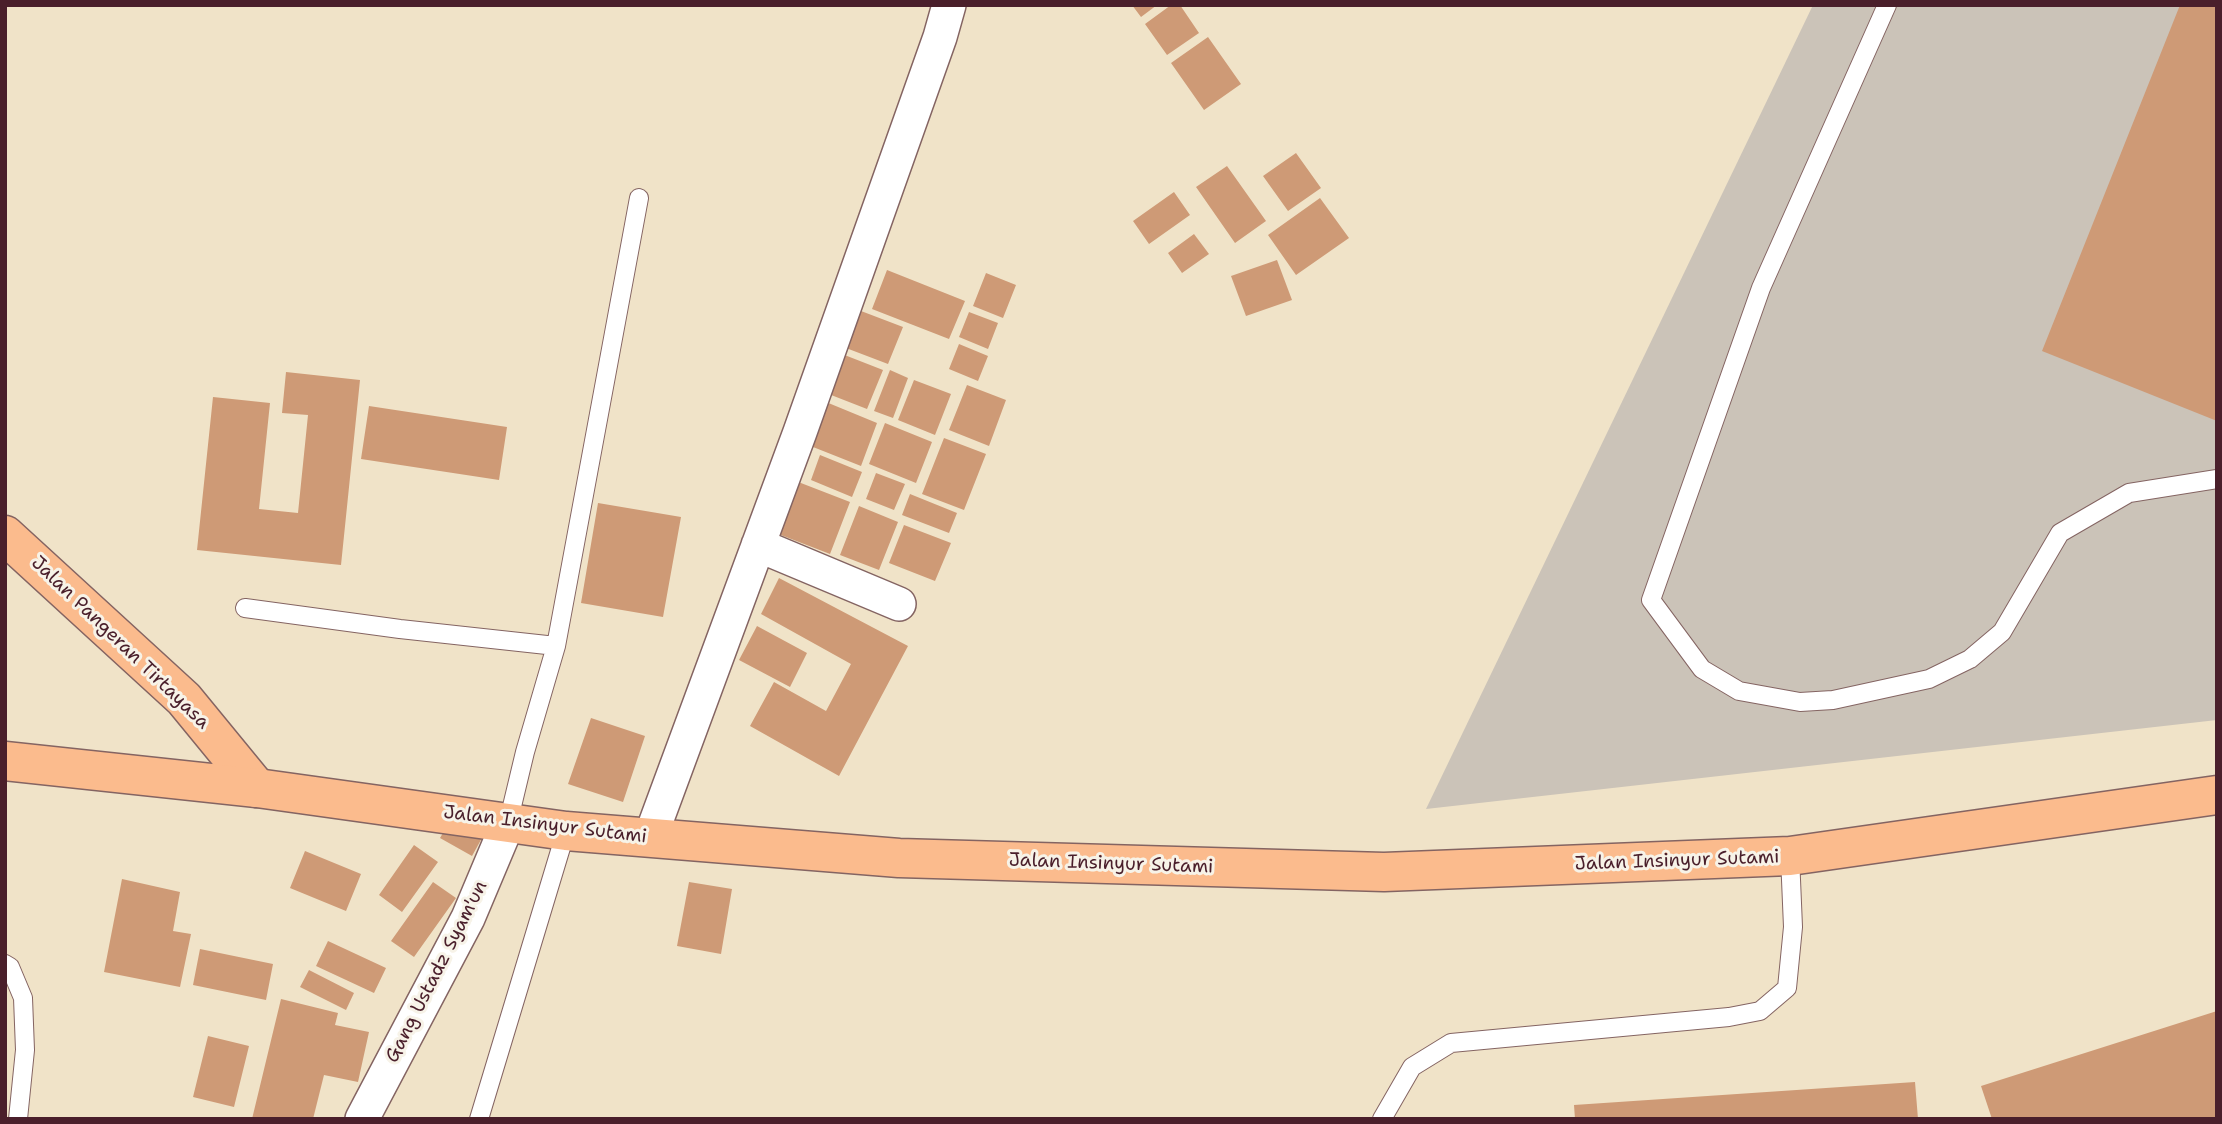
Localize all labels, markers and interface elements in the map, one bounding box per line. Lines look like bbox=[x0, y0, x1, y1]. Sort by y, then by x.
street label: Jalan Pangeran Tirtayasa bbox=[26, 552, 214, 734]
street label: Jalan Insinyur Sutami bbox=[442, 801, 648, 849]
street label: Jalan Insinyur Sutami bbox=[1574, 846, 1780, 876]
street label: Jalan Insinyur Sutami bbox=[1008, 849, 1214, 879]
street label: Gang Ustadz Syam'un bbox=[381, 877, 493, 1067]

